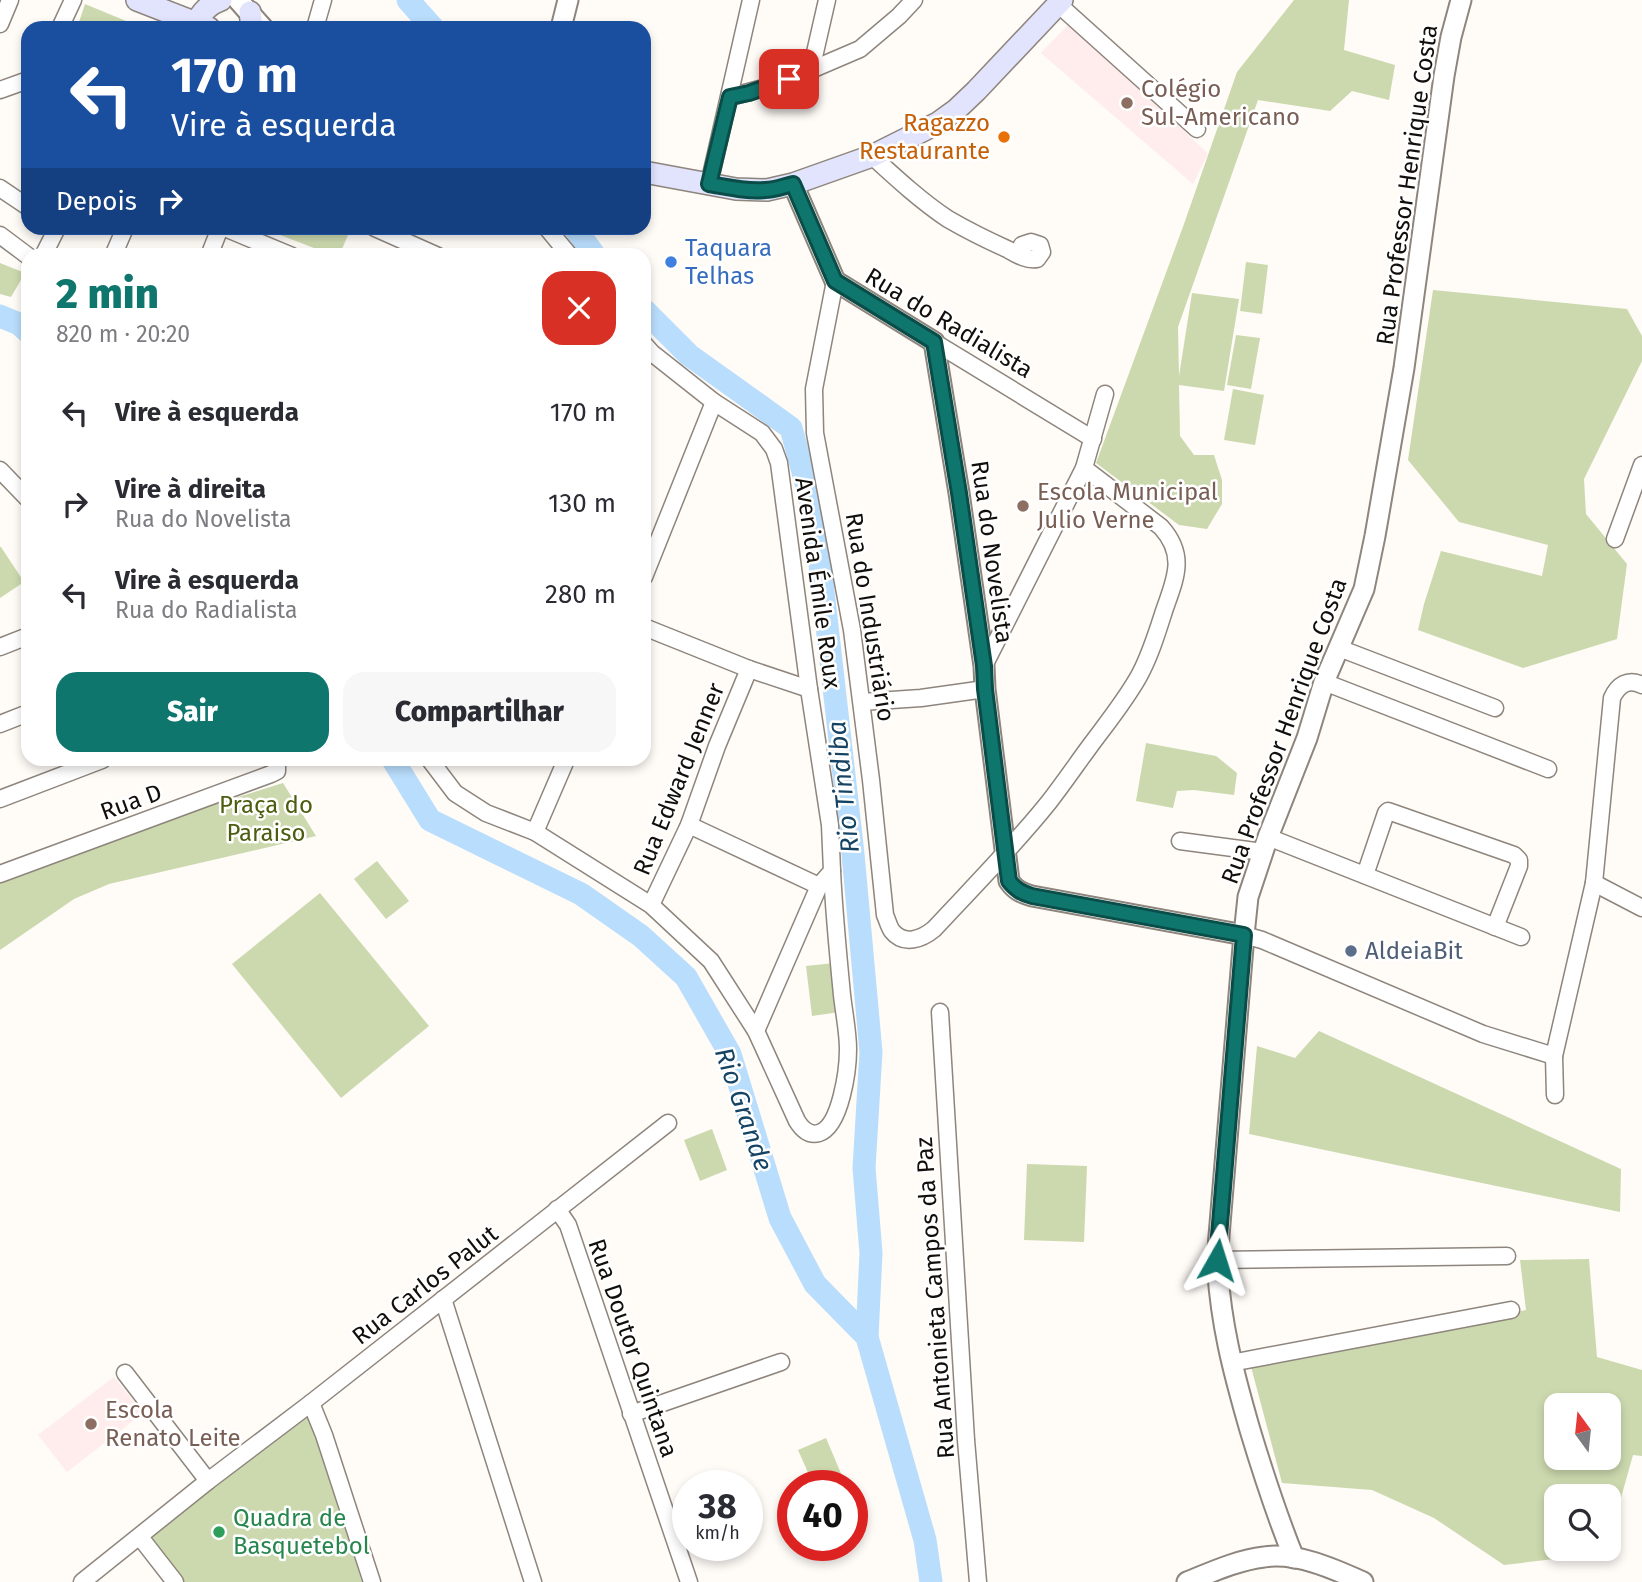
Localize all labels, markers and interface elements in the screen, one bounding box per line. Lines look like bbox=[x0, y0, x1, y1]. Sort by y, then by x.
street label: Rua Professor Henrique Costa bbox=[1371, 23, 1443, 347]
text: 170 m bbox=[171, 46, 298, 105]
icon: left bbox=[56, 49, 147, 140]
pin bbox=[759, 49, 819, 109]
icon: arrive bbox=[770, 60, 808, 98]
place label: Colégio Sul-Americano bbox=[1141, 75, 1300, 131]
marker: Colégio Sul-Americano bbox=[1119, 95, 1135, 111]
text: Vire à esquerda bbox=[171, 106, 397, 144]
place label: Ragazzo Restaurante bbox=[859, 109, 990, 165]
marker: Ragazzo Restaurante bbox=[996, 129, 1012, 145]
icon: right bbox=[151, 182, 189, 220]
text: Depois bbox=[56, 186, 137, 217]
place label: Taquara Telhas bbox=[685, 234, 772, 290]
marker: Taquara Telhas bbox=[663, 254, 679, 270]
street label: Rua do Radialista bbox=[860, 262, 1038, 384]
text: 2 min bbox=[56, 269, 159, 319]
button: close bbox=[542, 271, 616, 345]
text: 820 m · 20:20 bbox=[56, 320, 190, 348]
icon: left bbox=[56, 394, 94, 432]
text: Vire à esquerda bbox=[115, 397, 299, 428]
text: 170 m bbox=[550, 397, 616, 428]
street label: Rua do Novelista bbox=[965, 459, 1019, 645]
text: Vire à direita bbox=[115, 474, 266, 505]
street label: Avenida Émile Roux bbox=[789, 475, 848, 691]
place label: Escola Municipal Julio Verne bbox=[1037, 478, 1218, 534]
icon: right bbox=[56, 485, 94, 523]
text: 130 m bbox=[548, 488, 616, 519]
marker: Escola Municipal Julio Verne bbox=[1015, 498, 1031, 514]
text: Rua do Novelista bbox=[115, 505, 292, 533]
street label: Rua do Industriário bbox=[840, 511, 900, 723]
text: Vire à esquerda bbox=[115, 565, 299, 596]
street label: Rua Professor Henrique Costa bbox=[1216, 574, 1352, 888]
icon: left bbox=[56, 576, 94, 614]
text: 280 m bbox=[545, 579, 616, 610]
text: Rua do Radialista bbox=[115, 596, 298, 624]
button: Sair bbox=[56, 672, 329, 752]
button: Compartilhar bbox=[343, 672, 616, 752]
street label: Rua Edward Jenner bbox=[628, 678, 731, 879]
water label: Rio Tindiba bbox=[821, 719, 866, 854]
street label: Rua D bbox=[96, 778, 166, 826]
park label: Praça do Paraiso bbox=[219, 791, 313, 847]
place label: AldeiaBit bbox=[1365, 937, 1463, 965]
marker: AldeiaBit bbox=[1343, 943, 1359, 959]
water label: Rio Grande bbox=[708, 1043, 779, 1175]
street label: Rua Antonieta Campos da Paz bbox=[910, 1136, 960, 1460]
street label: Rua Carlos Palut bbox=[347, 1219, 504, 1351]
position arrow bbox=[1180, 1223, 1254, 1297]
street label: Rua Doutor Quintana bbox=[582, 1235, 684, 1461]
north arrow bbox=[1544, 1393, 1620, 1470]
map controls bbox=[1544, 1393, 1621, 1561]
place label: Escola Renato Leite bbox=[105, 1396, 241, 1452]
marker: Escola Renato Leite bbox=[83, 1416, 99, 1432]
speed limit sign: 40 bbox=[777, 1470, 868, 1561]
button: search bbox=[1544, 1484, 1621, 1561]
text: 38 bbox=[698, 1485, 737, 1527]
place label: Quadra de Basquetebol bbox=[233, 1504, 370, 1560]
text: km/h bbox=[695, 1522, 740, 1544]
marker: Quadra de Basquetebol bbox=[211, 1524, 227, 1540]

